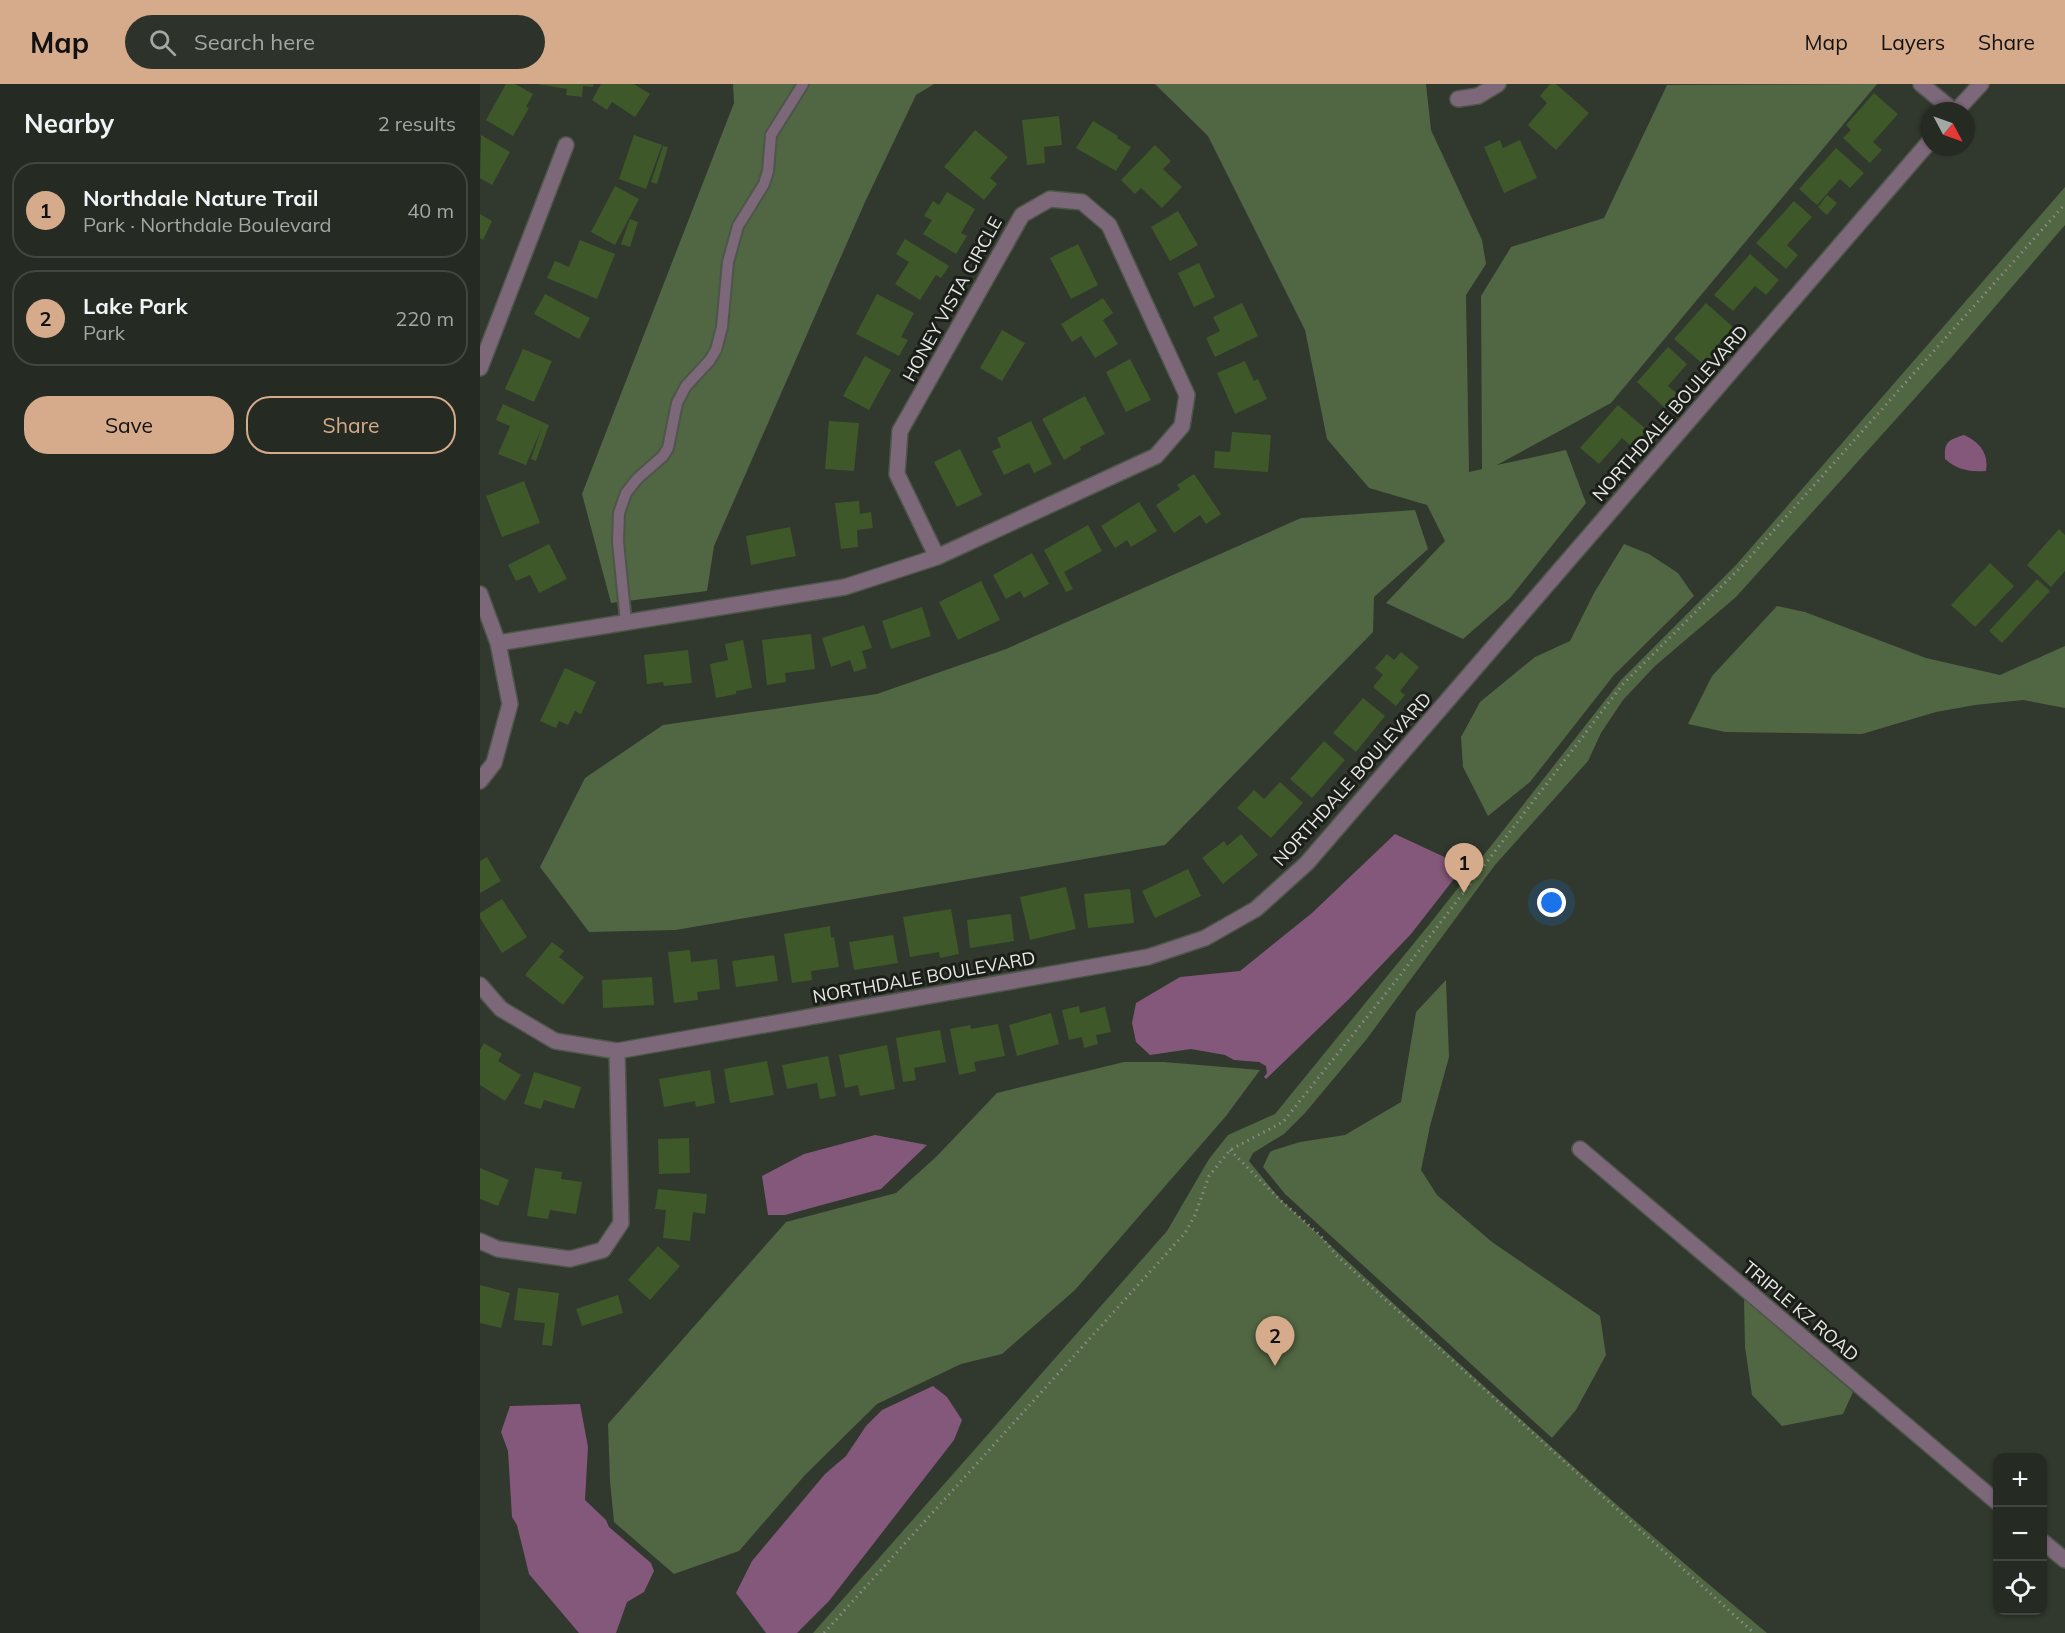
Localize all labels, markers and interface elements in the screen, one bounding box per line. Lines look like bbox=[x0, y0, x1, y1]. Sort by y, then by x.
search box bbox=[125, 15, 545, 69]
text: Map bbox=[30, 25, 89, 60]
icon: search bbox=[146, 26, 179, 59]
text: Search here bbox=[194, 28, 315, 56]
text: Map bbox=[1805, 29, 1848, 55]
text: Layers bbox=[1881, 29, 1945, 55]
text: Share bbox=[1978, 29, 2035, 55]
north arrow bbox=[1921, 102, 1975, 156]
text: Nearby bbox=[24, 107, 114, 140]
text: 2 results bbox=[378, 111, 456, 136]
text: Northdale Nature Trail bbox=[83, 184, 318, 212]
text: 1 bbox=[40, 198, 52, 223]
text: 40 m bbox=[407, 198, 454, 223]
text: Park · Northdale Boulevard bbox=[83, 212, 332, 237]
street label: HONEY VISTA CIRCLE bbox=[897, 213, 1007, 385]
text: Lake Park bbox=[83, 292, 188, 320]
text: 2 bbox=[40, 306, 52, 331]
text: 220 m bbox=[395, 306, 454, 331]
text: Park bbox=[83, 320, 125, 345]
street label: NORTHDALE BOULEVARD bbox=[1587, 320, 1753, 506]
button: Save bbox=[24, 396, 234, 454]
button: Share bbox=[246, 396, 456, 454]
street label: NORTHDALE BOULEVARD bbox=[1268, 687, 1436, 871]
pin: 1 bbox=[1444, 844, 1484, 893]
your location bbox=[1537, 888, 1566, 917]
street label: NORTHDALE BOULEVARD bbox=[811, 946, 1037, 1008]
street label: TRIPLE KZ ROAD bbox=[1738, 1256, 1864, 1366]
pin: 2 bbox=[1256, 1316, 1294, 1366]
map controls bbox=[1993, 1453, 2047, 1615]
button: + bbox=[1993, 1453, 2047, 1507]
button: − bbox=[1993, 1507, 2047, 1561]
button: locate bbox=[1993, 1561, 2047, 1615]

